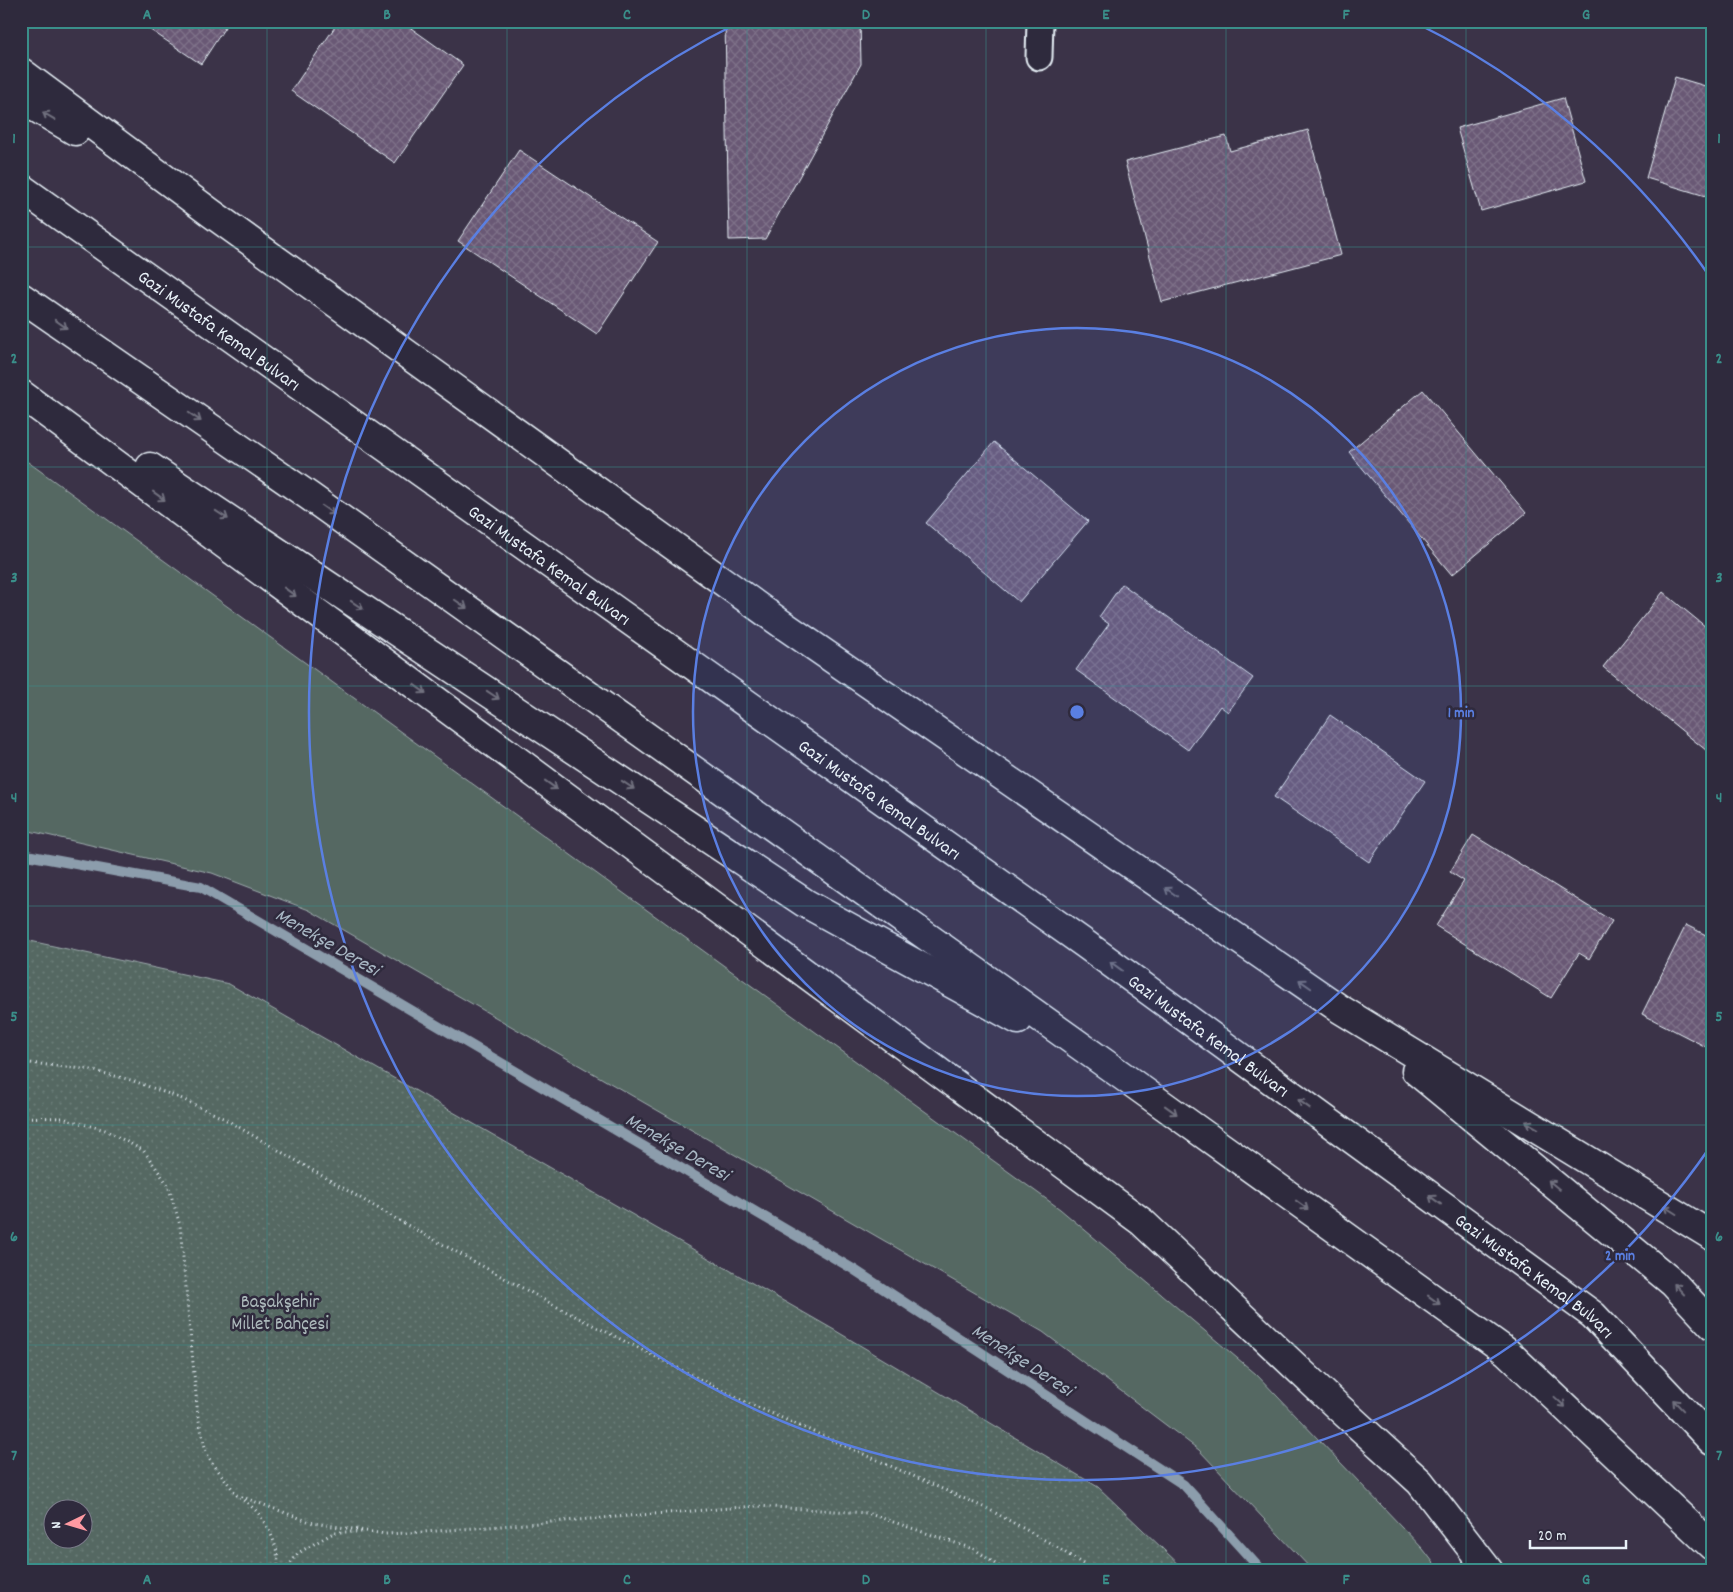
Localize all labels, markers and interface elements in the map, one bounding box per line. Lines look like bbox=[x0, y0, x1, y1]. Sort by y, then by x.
text: A bbox=[143, 4, 152, 27]
text: B bbox=[383, 4, 391, 27]
text: C bbox=[623, 4, 631, 27]
text: D bbox=[862, 4, 871, 27]
text: E bbox=[1102, 4, 1110, 27]
text: F bbox=[1342, 4, 1350, 27]
text: G bbox=[1582, 4, 1590, 27]
one-way arrow bbox=[43, 111, 57, 121]
text: 1 bbox=[12, 128, 16, 151]
text: 1 bbox=[1717, 128, 1721, 151]
street label: Gazi Mustafa Kemal Bulvarı bbox=[131, 265, 305, 399]
one-way arrow bbox=[54, 319, 68, 329]
text: 2 bbox=[11, 348, 18, 371]
text: 2 bbox=[1716, 348, 1723, 371]
one-way arrow bbox=[188, 412, 202, 422]
one-way arrow bbox=[152, 490, 165, 501]
street label: Gazi Mustafa Kemal Bulvarı bbox=[461, 500, 635, 634]
one-way arrow bbox=[321, 505, 335, 515]
one-way arrow bbox=[215, 510, 229, 520]
text: 3 bbox=[10, 567, 18, 590]
text: 3 bbox=[1715, 567, 1723, 590]
one-way arrow bbox=[283, 587, 297, 597]
one-way arrow bbox=[453, 599, 467, 609]
one-way arrow bbox=[350, 600, 364, 610]
one-way arrow bbox=[413, 683, 426, 694]
one-way arrow bbox=[486, 690, 500, 700]
centre of rings bbox=[1068, 703, 1086, 721]
text: 1 min bbox=[1448, 703, 1474, 725]
street label: Gazi Mustafa Kemal Bulvarı bbox=[791, 734, 965, 869]
one-way arrow bbox=[544, 780, 558, 790]
one-way arrow bbox=[621, 780, 635, 790]
text: 4 bbox=[11, 787, 17, 810]
text: 4 bbox=[1716, 787, 1722, 810]
one-way arrow bbox=[1164, 887, 1178, 897]
water label: Menekşe Deresi bbox=[269, 902, 387, 986]
one-way arrow bbox=[1109, 961, 1123, 971]
street label: Gazi Mustafa Kemal Bulvarı bbox=[1121, 969, 1293, 1106]
one-way arrow bbox=[1298, 979, 1312, 989]
text: 5 bbox=[10, 1006, 18, 1029]
text: 5 bbox=[1715, 1006, 1723, 1029]
one-way arrow bbox=[1298, 1098, 1311, 1109]
one-way arrow bbox=[1163, 1105, 1177, 1115]
water label: Menekşe Deresi bbox=[619, 1107, 737, 1191]
one-way arrow bbox=[1525, 1120, 1539, 1130]
one-way arrow bbox=[1548, 1180, 1561, 1191]
one-way arrow bbox=[1428, 1195, 1442, 1205]
one-way arrow bbox=[1295, 1200, 1309, 1210]
one-way arrow bbox=[1664, 1205, 1678, 1215]
street label: Gazi Mustafa Kemal Bulvarı bbox=[1448, 1208, 1619, 1346]
text: 6 bbox=[10, 1226, 18, 1249]
text: 6 bbox=[1715, 1226, 1723, 1249]
text: 2 min bbox=[1605, 1246, 1635, 1268]
one-way arrow bbox=[1673, 1283, 1685, 1296]
park label: Başakşehir Millet Bahçesi bbox=[231, 1290, 329, 1339]
one-way arrow bbox=[1427, 1295, 1441, 1305]
water label: Menekşe Deresi bbox=[965, 1318, 1081, 1407]
one-way arrow bbox=[1554, 1396, 1567, 1408]
one-way arrow bbox=[1672, 1399, 1684, 1412]
text: 7 bbox=[11, 1445, 17, 1468]
text: 7 bbox=[1716, 1445, 1722, 1468]
north arrow bbox=[42, 1500, 92, 1550]
scale bar bbox=[1530, 1517, 1627, 1549]
text: N bbox=[47, 1521, 67, 1529]
text: 20 m bbox=[1538, 1526, 1566, 1548]
text: A bbox=[143, 1569, 152, 1592]
text: B bbox=[383, 1569, 391, 1592]
text: C bbox=[623, 1569, 631, 1592]
text: D bbox=[862, 1569, 871, 1592]
text: E bbox=[1102, 1569, 1110, 1592]
text: F bbox=[1342, 1569, 1350, 1592]
text: G bbox=[1582, 1569, 1590, 1592]

